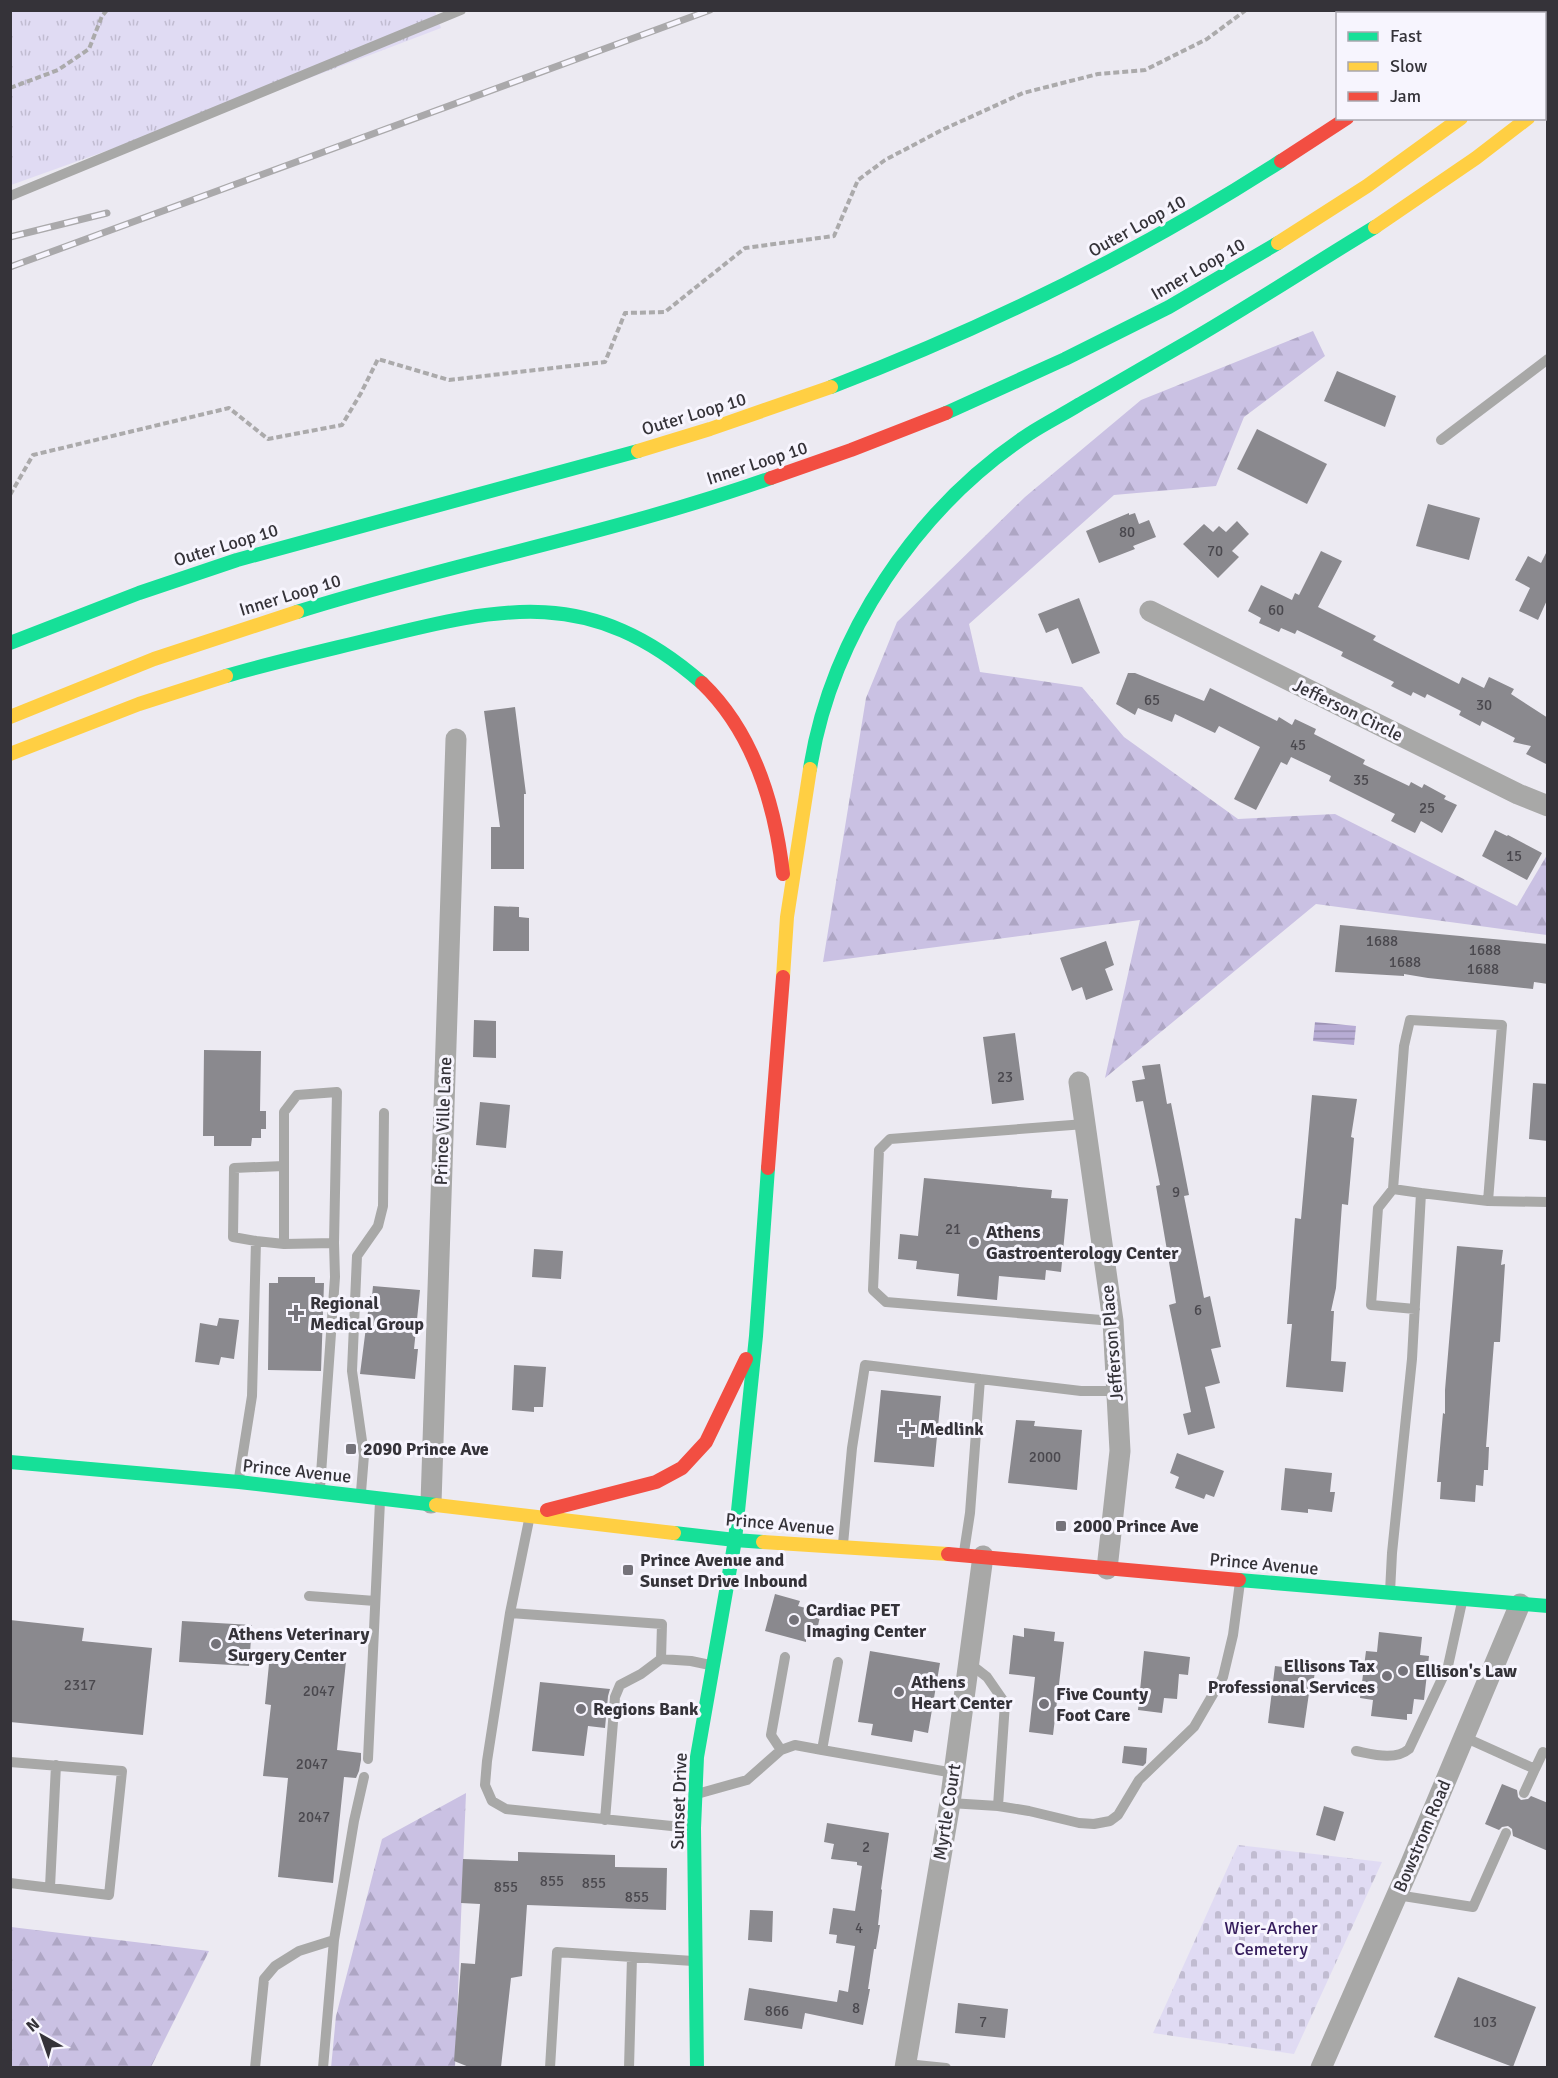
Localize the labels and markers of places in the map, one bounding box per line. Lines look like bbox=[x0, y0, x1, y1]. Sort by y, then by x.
place label: Athens Gastroenterology Center bbox=[986, 1221, 1179, 1264]
marker: Athens Gastroenterology Center bbox=[967, 1235, 981, 1249]
place label: Regional Medical Group bbox=[310, 1292, 424, 1335]
marker: Regional Medical Group bbox=[287, 1304, 305, 1322]
place label: Medlink bbox=[920, 1418, 984, 1440]
marker: Medlink bbox=[898, 1420, 916, 1438]
place label: 2090 Prince Ave bbox=[363, 1438, 489, 1460]
marker: 2090 Prince Ave bbox=[344, 1442, 358, 1456]
place label: 2000 Prince Ave bbox=[1073, 1515, 1199, 1537]
marker: 2000 Prince Ave bbox=[1054, 1519, 1068, 1533]
place label: Prince Avenue and Sunset Drive Inbound bbox=[640, 1549, 808, 1592]
marker: Prince Avenue and Sunset Drive Inbound bbox=[621, 1563, 635, 1577]
place label: Cardiac PET Imaging Center bbox=[806, 1599, 927, 1642]
marker: Cardiac PET Imaging Center bbox=[787, 1613, 801, 1627]
place label: Athens Veterinary Surgery Center bbox=[228, 1623, 370, 1666]
marker: Athens Veterinary Surgery Center bbox=[209, 1637, 223, 1651]
place label: Ellisons Tax Professional Services bbox=[1208, 1655, 1375, 1698]
place label: Ellison's Law bbox=[1415, 1660, 1517, 1682]
marker: Ellison's Law bbox=[1396, 1664, 1410, 1678]
marker: Ellisons Tax Professional Services bbox=[1380, 1669, 1394, 1683]
place label: Athens Heart Center bbox=[911, 1671, 1013, 1714]
place label: Five County Foot Care bbox=[1056, 1683, 1148, 1726]
marker: Athens Heart Center bbox=[892, 1685, 906, 1699]
marker: Five County Foot Care bbox=[1037, 1697, 1051, 1711]
place label: Regions Bank bbox=[593, 1698, 699, 1720]
marker: Regions Bank bbox=[574, 1702, 588, 1716]

